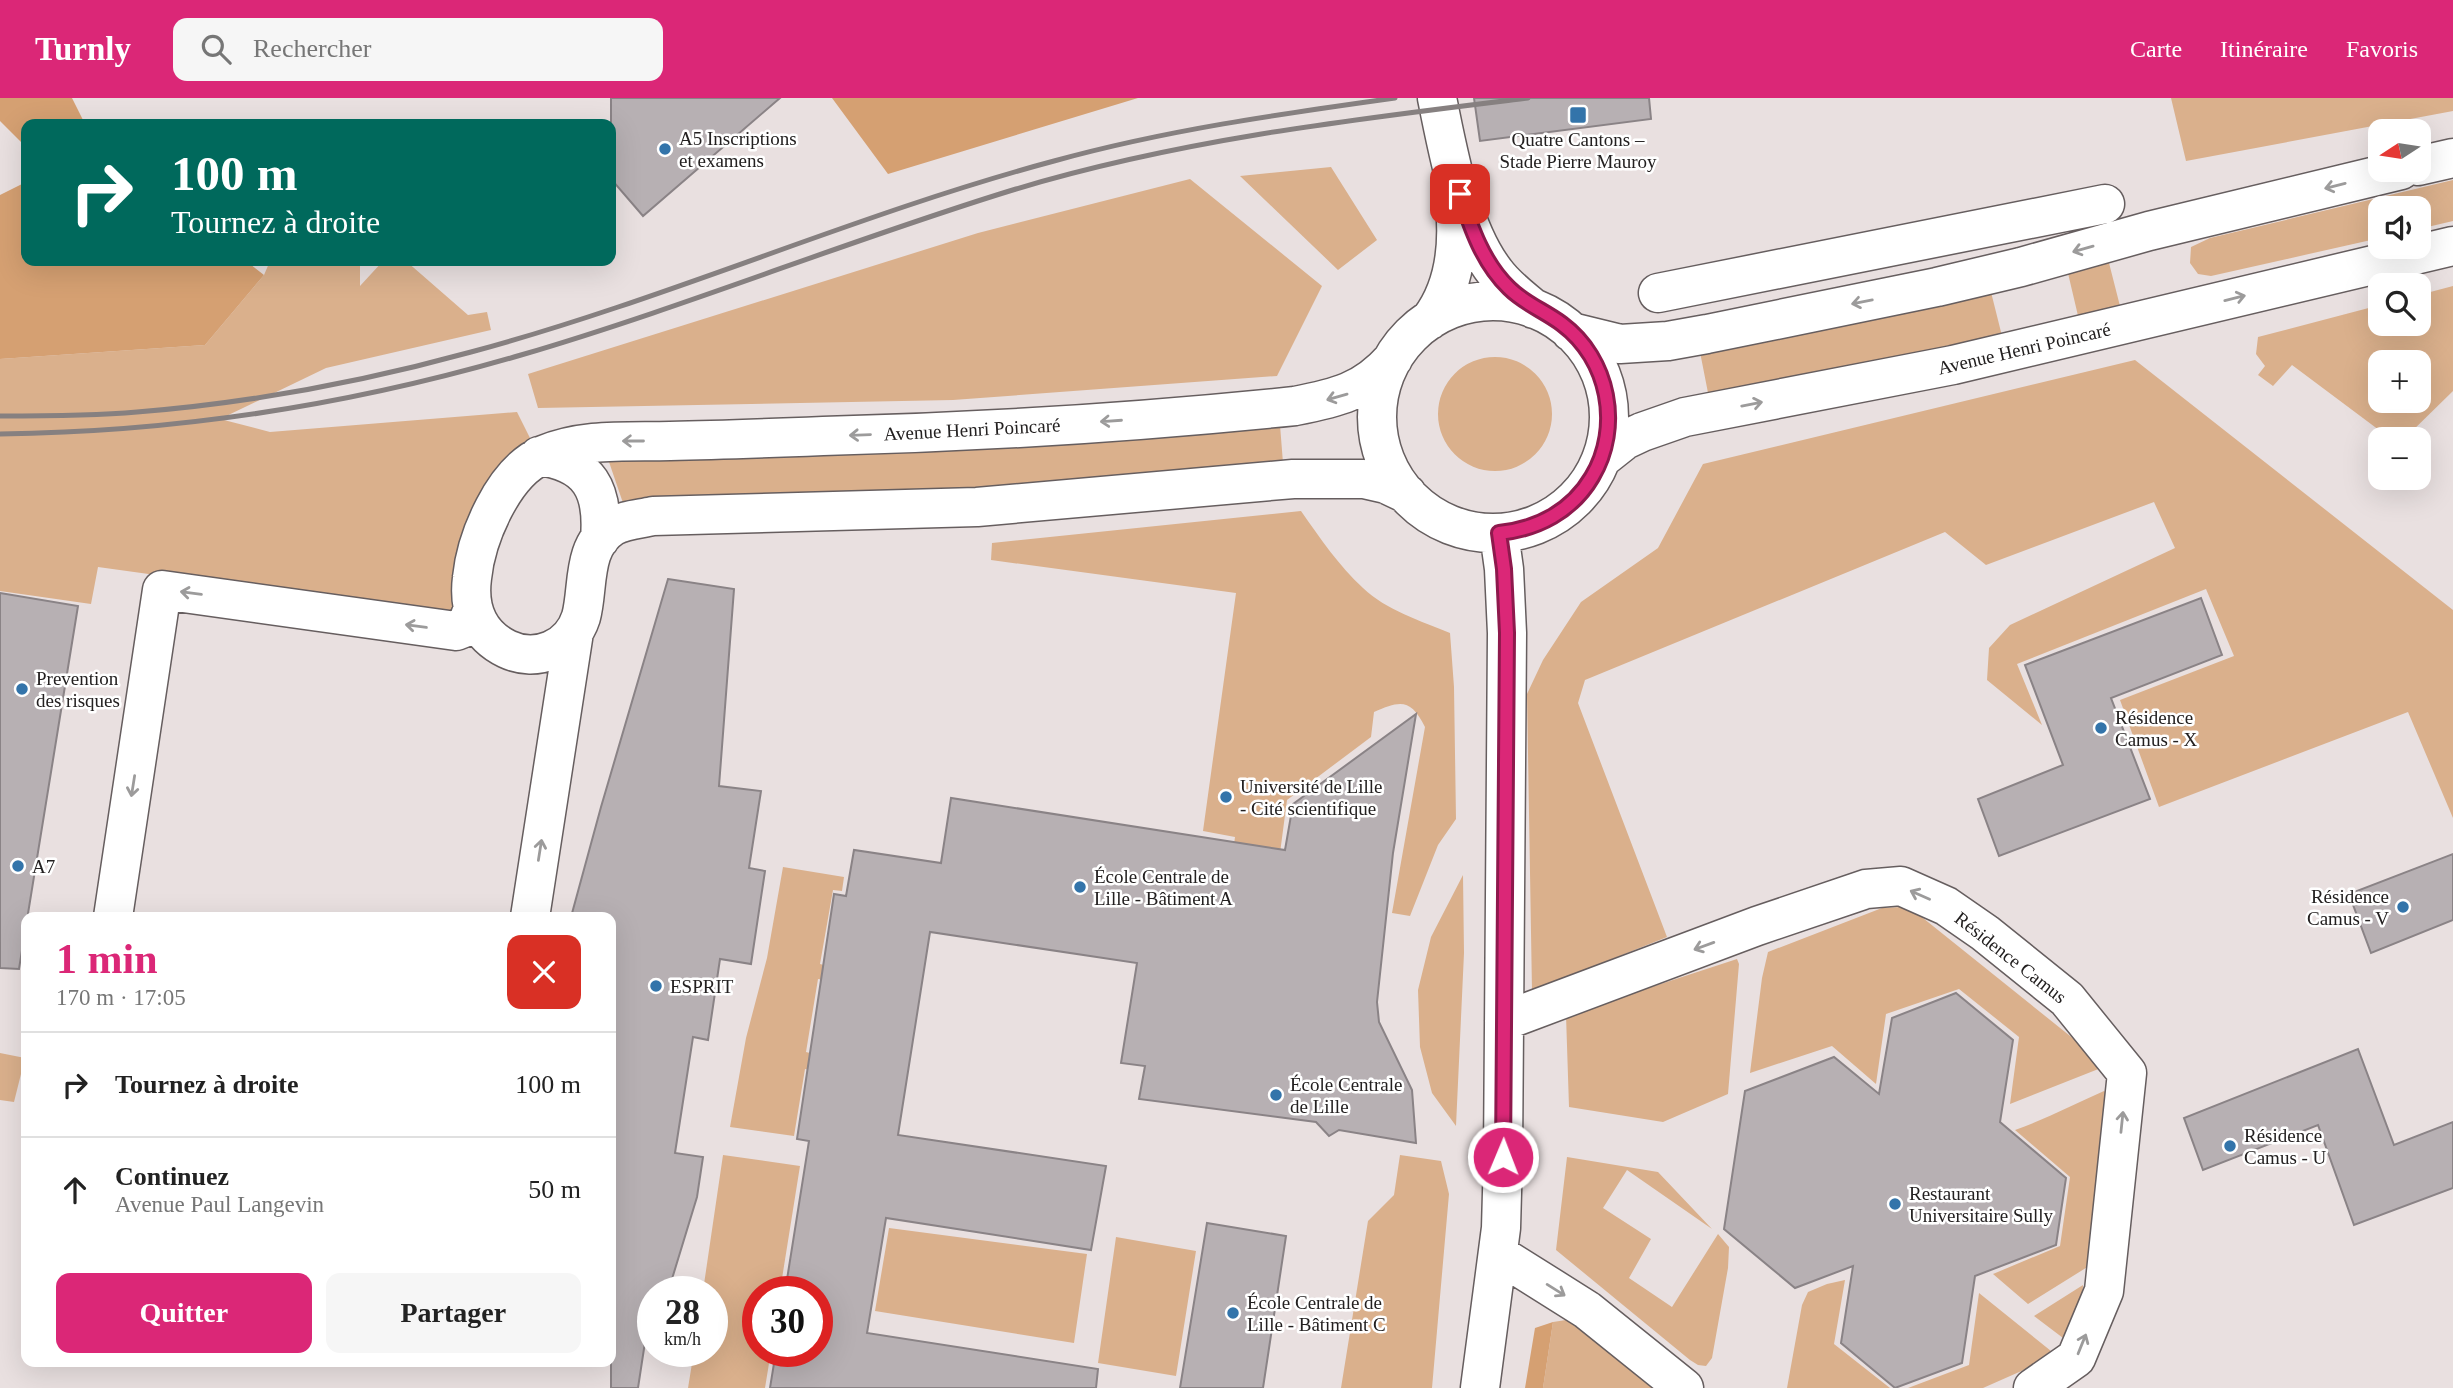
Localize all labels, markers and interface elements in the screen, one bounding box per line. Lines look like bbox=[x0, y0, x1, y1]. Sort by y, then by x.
search box bbox=[173, 18, 663, 81]
icon: search bbox=[197, 30, 235, 68]
text: Turnly bbox=[35, 31, 131, 67]
text: Rechercher bbox=[253, 34, 371, 63]
text: Carte bbox=[2130, 36, 2182, 62]
text: Itinéraire bbox=[2220, 36, 2308, 62]
text: Favoris bbox=[2346, 36, 2418, 62]
marker: Quatre Cantons – Stade Pierre Mauroy bbox=[1568, 105, 1588, 125]
north arrow bbox=[2368, 119, 2431, 182]
map controls bbox=[2368, 119, 2431, 490]
place label: A5 Inscriptions et examens bbox=[679, 128, 797, 171]
place label: Quatre Cantons – Stade Pierre Mauroy bbox=[1499, 129, 1657, 172]
marker: A5 Inscriptions et examens bbox=[657, 141, 673, 157]
text: 100 m bbox=[171, 146, 298, 201]
icon: right bbox=[56, 147, 147, 238]
pin bbox=[1430, 164, 1490, 224]
icon: arrive bbox=[1441, 175, 1479, 213]
one-way arrow bbox=[2324, 180, 2347, 193]
button: sound bbox=[2368, 196, 2431, 259]
text: Tournez à droite bbox=[171, 204, 380, 240]
one-way arrow bbox=[2072, 244, 2094, 257]
button: search bbox=[2368, 273, 2431, 336]
one-way arrow bbox=[2223, 291, 2246, 304]
one-way arrow bbox=[1851, 296, 1874, 310]
street label: Avenue Henri Poincaré bbox=[1936, 318, 2113, 379]
button: + bbox=[2368, 350, 2431, 413]
one-way arrow bbox=[1327, 391, 1349, 404]
one-way arrow bbox=[1740, 396, 1763, 410]
street label: Avenue Henri Poincaré bbox=[883, 414, 1061, 445]
one-way arrow bbox=[1101, 415, 1123, 428]
button: − bbox=[2368, 427, 2431, 490]
one-way arrow bbox=[849, 429, 872, 442]
one-way arrow bbox=[621, 434, 644, 448]
one-way arrow bbox=[180, 587, 203, 600]
one-way arrow bbox=[405, 619, 428, 632]
place label: Prevention des risques bbox=[36, 668, 120, 711]
marker: Prevention des risques bbox=[14, 681, 30, 697]
place label: Résidence Camus - X bbox=[2115, 707, 2198, 750]
marker: Résidence Camus - X bbox=[2093, 720, 2109, 736]
one-way arrow bbox=[126, 774, 139, 797]
place label: Université de Lille ‐ Cité scientifique bbox=[1240, 776, 1382, 819]
marker: Université de Lille ‐ Cité scientifique bbox=[1218, 789, 1234, 805]
one-way arrow bbox=[534, 839, 547, 861]
place label: A7 bbox=[32, 856, 55, 877]
marker: A7 bbox=[10, 858, 26, 874]
place label: École Centrale de Lille - Bâtiment A bbox=[1094, 866, 1233, 909]
marker: École Centrale de Lille - Bâtiment A bbox=[1072, 879, 1088, 895]
place label: Résidence Camus - V bbox=[2307, 886, 2389, 929]
one-way arrow bbox=[1910, 888, 1931, 901]
marker: Résidence Camus - V bbox=[2395, 899, 2411, 915]
street label: Résidence Camus bbox=[1951, 907, 2071, 1007]
button: close bbox=[507, 935, 581, 1009]
text: 1 min bbox=[56, 936, 158, 982]
one-way arrow bbox=[1693, 941, 1715, 953]
place label: ESPRIT bbox=[670, 976, 734, 997]
marker: ESPRIT bbox=[648, 978, 664, 994]
text: 170 m · 17:05 bbox=[56, 985, 186, 1010]
icon: right bbox=[56, 1066, 94, 1104]
text: Tournez à droite bbox=[115, 1070, 298, 1099]
text: 100 m bbox=[515, 1070, 581, 1099]
place label: École Centrale de Lille bbox=[1290, 1074, 1402, 1117]
marker: École Centrale de Lille bbox=[1268, 1087, 1284, 1103]
one-way arrow bbox=[2116, 1111, 2129, 1134]
position arrow bbox=[1466, 1120, 1540, 1194]
place label: Résidence Camus - U bbox=[2244, 1125, 2327, 1168]
marker: Résidence Camus - U bbox=[2222, 1138, 2238, 1154]
text: Continuez bbox=[115, 1162, 229, 1191]
icon: ahead bbox=[56, 1171, 94, 1209]
text: 50 m bbox=[528, 1175, 581, 1204]
place label: Restaurant Universitaire Sully bbox=[1909, 1183, 2054, 1226]
text: Avenue Paul Langevin bbox=[115, 1192, 324, 1217]
marker: Restaurant Universitaire Sully bbox=[1887, 1196, 1903, 1212]
button: Quitter bbox=[56, 1273, 312, 1353]
button: Partager bbox=[326, 1273, 581, 1353]
speed limit sign: 30 bbox=[742, 1276, 833, 1367]
one-way arrow bbox=[1545, 1284, 1565, 1298]
place label: École Centrale de Lille - Bâtiment C bbox=[1247, 1292, 1386, 1335]
text: 28 bbox=[665, 1293, 700, 1332]
marker: École Centrale de Lille - Bâtiment C bbox=[1225, 1305, 1241, 1321]
text: km/h bbox=[664, 1329, 701, 1349]
one-way arrow bbox=[2076, 1334, 2089, 1355]

